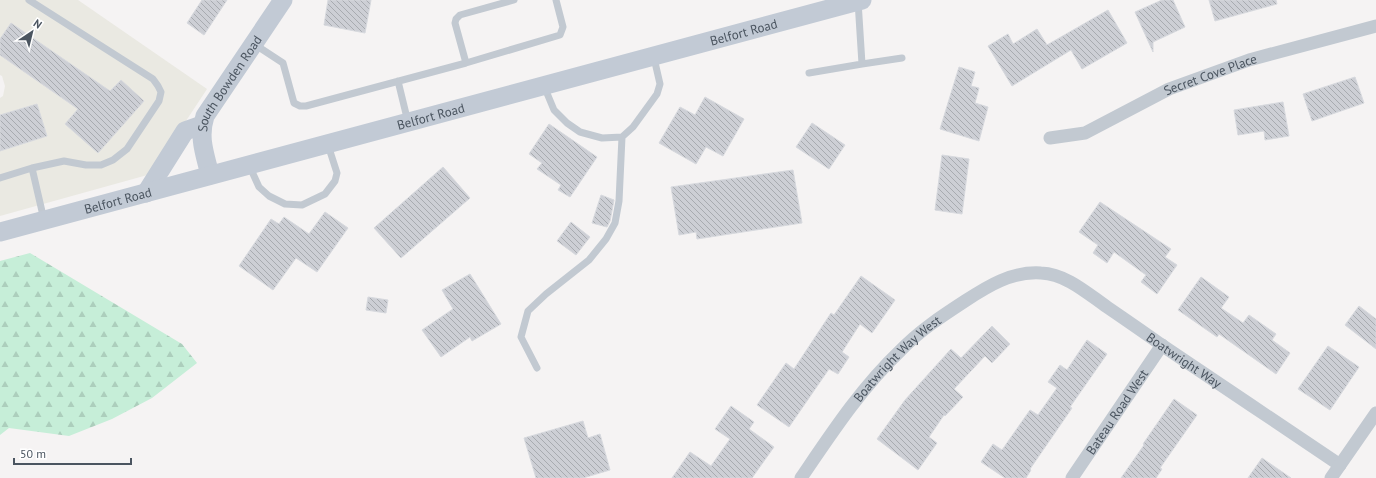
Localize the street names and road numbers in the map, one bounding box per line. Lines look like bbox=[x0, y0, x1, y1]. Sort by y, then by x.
street label: Belfort Road bbox=[708, 15, 779, 49]
street label: South Bowden Road bbox=[194, 32, 265, 133]
street label: Secret Cove Place bbox=[1161, 50, 1259, 99]
street label: Belfort Road bbox=[395, 99, 466, 133]
street label: Belfort Road bbox=[82, 183, 153, 217]
street label: Boatwright Way West bbox=[849, 311, 945, 405]
street label: Boatwright Way bbox=[1143, 328, 1225, 392]
street label: Bateau Road West bbox=[1082, 365, 1152, 458]

